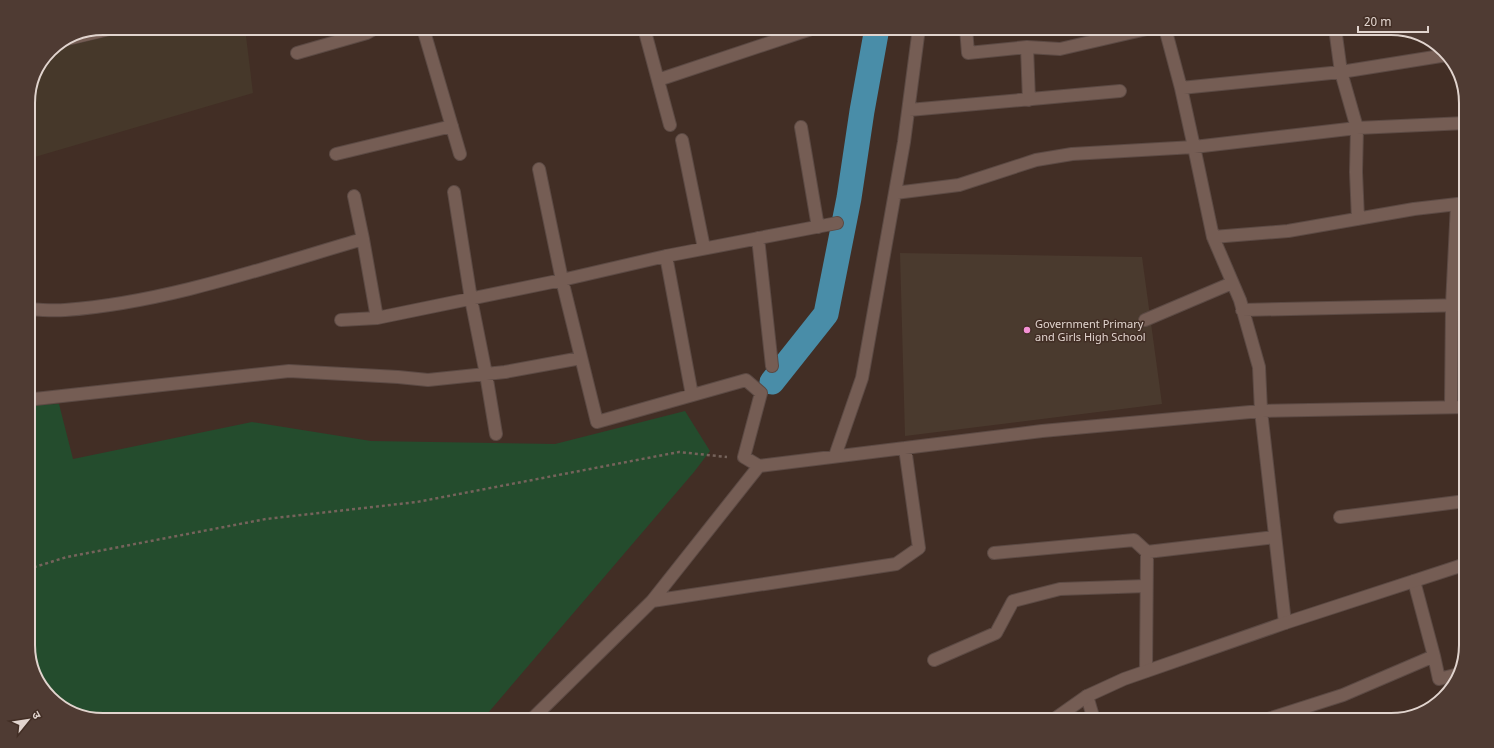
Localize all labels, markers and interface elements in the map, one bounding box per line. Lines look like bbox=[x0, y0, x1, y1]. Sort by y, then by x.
scale bar bbox=[1358, 8, 1428, 34]
text: 20 m bbox=[1364, 15, 1392, 31]
place label: Government Primary and Girls High School bbox=[1035, 318, 1146, 345]
marker: Government Primary and Girls High School bbox=[1022, 325, 1032, 335]
north arrow bbox=[8, 700, 48, 740]
text: उ bbox=[28, 709, 44, 722]

